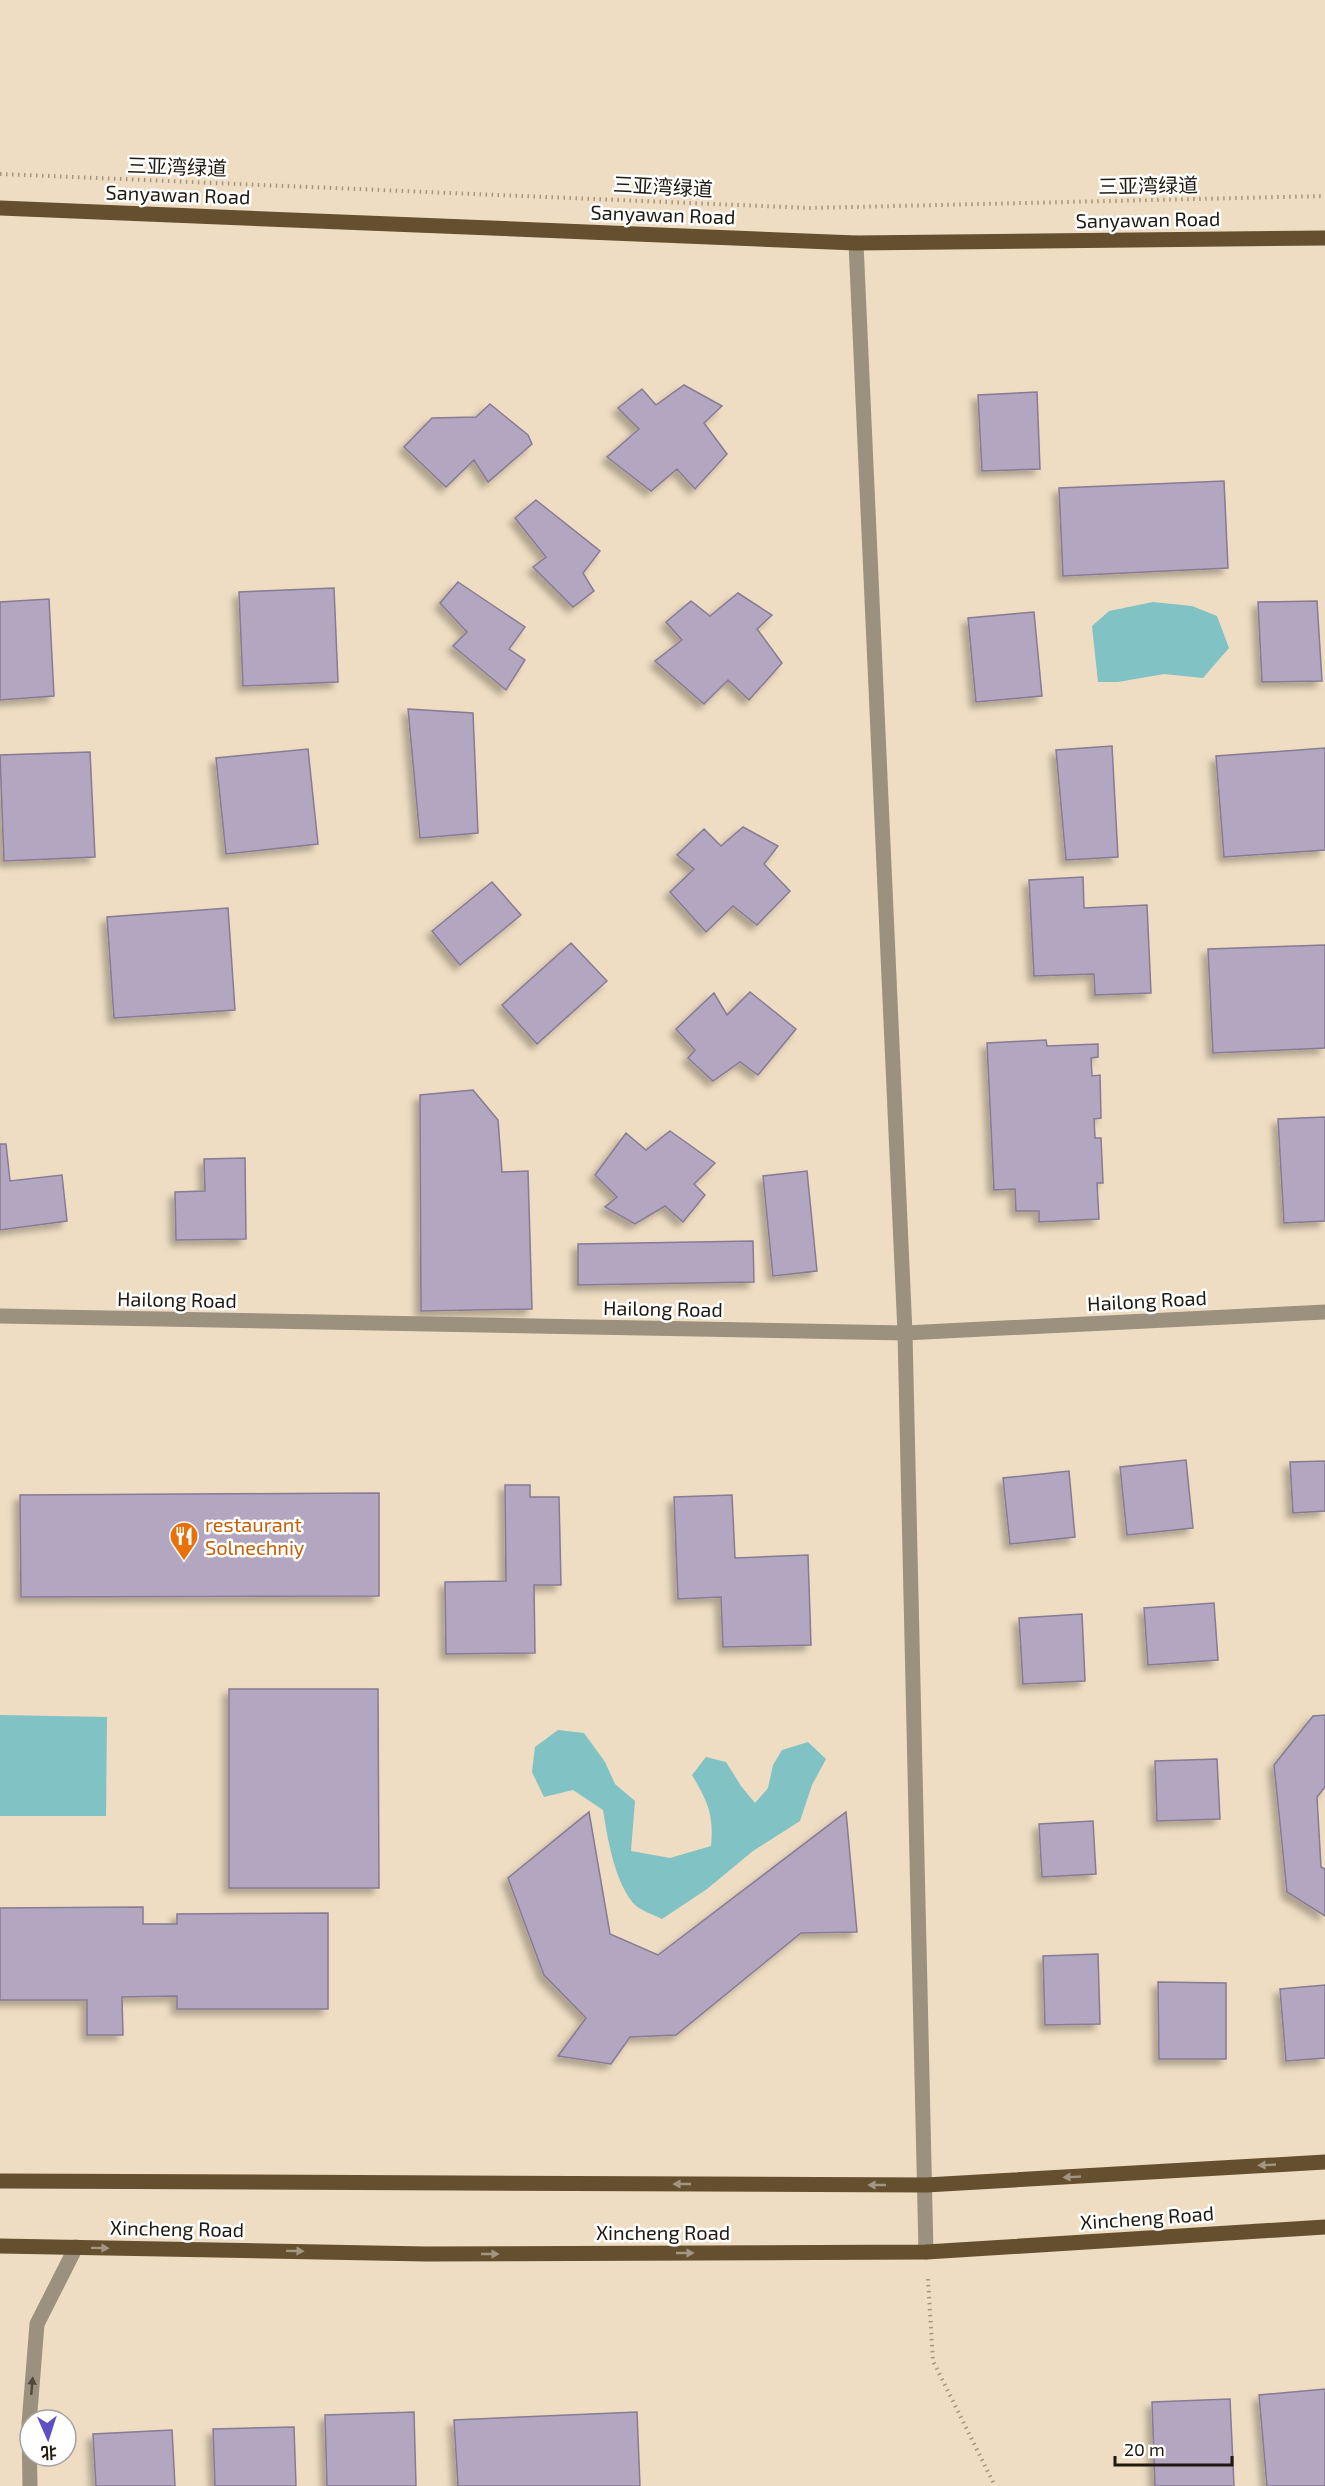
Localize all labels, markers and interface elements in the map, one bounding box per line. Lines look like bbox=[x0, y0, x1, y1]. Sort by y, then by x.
street label: 三亚湾绿道 bbox=[127, 152, 227, 180]
street label: 三亚湾绿道 bbox=[612, 171, 714, 201]
street label: 三亚湾绿道 bbox=[1098, 172, 1198, 198]
street label: Sanyawan Road bbox=[105, 179, 251, 209]
street label: Sanyawan Road bbox=[590, 199, 736, 229]
street label: Sanyawan Road bbox=[1075, 206, 1221, 232]
street label: Hailong Road bbox=[1087, 1285, 1207, 1315]
street label: Hailong Road bbox=[117, 1286, 237, 1312]
street label: Hailong Road bbox=[603, 1295, 723, 1321]
place label: restaurant Solnechniy bbox=[205, 1512, 305, 1559]
restaurant icon: restaurant Solnechniy bbox=[168, 1520, 200, 1562]
one-way arrow bbox=[1257, 2160, 1276, 2170]
one-way arrow bbox=[1062, 2172, 1081, 2181]
one-way arrow bbox=[673, 2179, 692, 2189]
one-way arrow bbox=[868, 2180, 887, 2190]
street label: Xincheng Road bbox=[1079, 2200, 1215, 2234]
street label: Xincheng Road bbox=[110, 2215, 244, 2241]
street label: Xincheng Road bbox=[596, 2220, 730, 2244]
one-way arrow bbox=[91, 2243, 110, 2252]
one-way arrow bbox=[286, 2247, 305, 2256]
one-way arrow bbox=[676, 2248, 695, 2258]
one-way arrow bbox=[481, 2249, 500, 2259]
one-way arrow bbox=[27, 2376, 37, 2395]
north arrow bbox=[18, 2408, 78, 2468]
scale bar bbox=[1115, 2429, 1232, 2467]
text: 20 m bbox=[1124, 2438, 1165, 2460]
text: 北 bbox=[40, 2444, 57, 2463]

